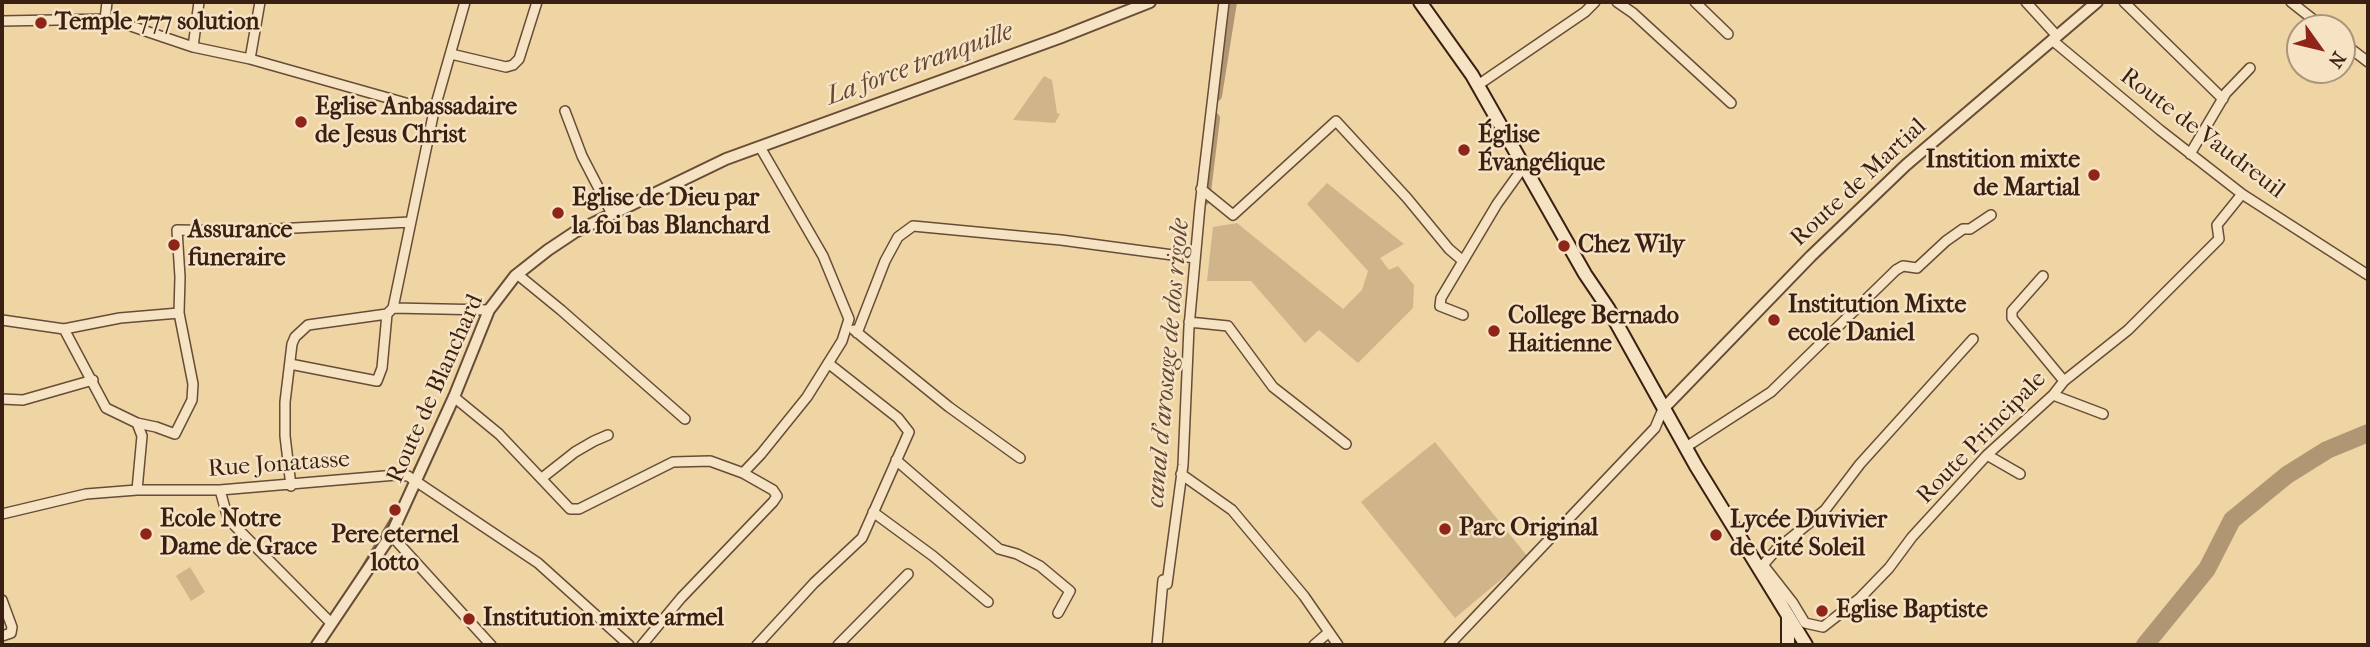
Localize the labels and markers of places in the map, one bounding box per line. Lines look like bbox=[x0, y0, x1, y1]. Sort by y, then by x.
place label: Temple 777 solution bbox=[55, 9, 259, 37]
marker: Temple 777 solution bbox=[33, 15, 49, 31]
place label: Eglise Anbassadaire de Jesus Christ bbox=[315, 94, 517, 150]
marker: Eglise Anbassadaire de Jesus Christ bbox=[293, 114, 309, 130]
place label: Église Évangélique bbox=[1478, 122, 1605, 178]
marker: Église Évangélique bbox=[1456, 142, 1472, 158]
place label: Instition mixte de Martial bbox=[1926, 147, 2080, 203]
marker: Instition mixte de Martial bbox=[2086, 167, 2102, 183]
place label: Eglise de Dieu par la foi bas Blanchard bbox=[572, 185, 769, 241]
marker: Eglise de Dieu par la foi bas Blanchard bbox=[550, 205, 566, 221]
place label: Assurance funeraire bbox=[188, 217, 292, 273]
place label: Chez Wily bbox=[1578, 232, 1685, 260]
marker: Assurance funeraire bbox=[166, 237, 182, 253]
marker: Chez Wily bbox=[1556, 238, 1572, 254]
place label: Institution Mixte ecole Daniel bbox=[1788, 292, 1966, 348]
place label: College Bernado Haitienne bbox=[1508, 303, 1679, 359]
marker: Institution Mixte ecole Daniel bbox=[1766, 312, 1782, 328]
marker: College Bernado Haitienne bbox=[1486, 323, 1502, 339]
marker: Pere eternel lotto bbox=[387, 502, 403, 518]
place label: Ecole Notre Dame de Grace bbox=[160, 506, 317, 562]
place label: Lycée Duvivier de Cité Soleil bbox=[1730, 507, 1887, 563]
place label: Parc Original bbox=[1459, 515, 1598, 543]
marker: Parc Original bbox=[1437, 521, 1453, 537]
place label: Pere eternel lotto bbox=[331, 522, 459, 578]
marker: Ecole Notre Dame de Grace bbox=[138, 526, 154, 542]
marker: Lycée Duvivier de Cité Soleil bbox=[1708, 527, 1724, 543]
place label: Eglise Baptiste bbox=[1836, 597, 1988, 625]
marker: Eglise Baptiste bbox=[1814, 603, 1830, 619]
place label: Institution mixte armel bbox=[483, 605, 724, 633]
marker: Institution mixte armel bbox=[461, 611, 477, 627]

